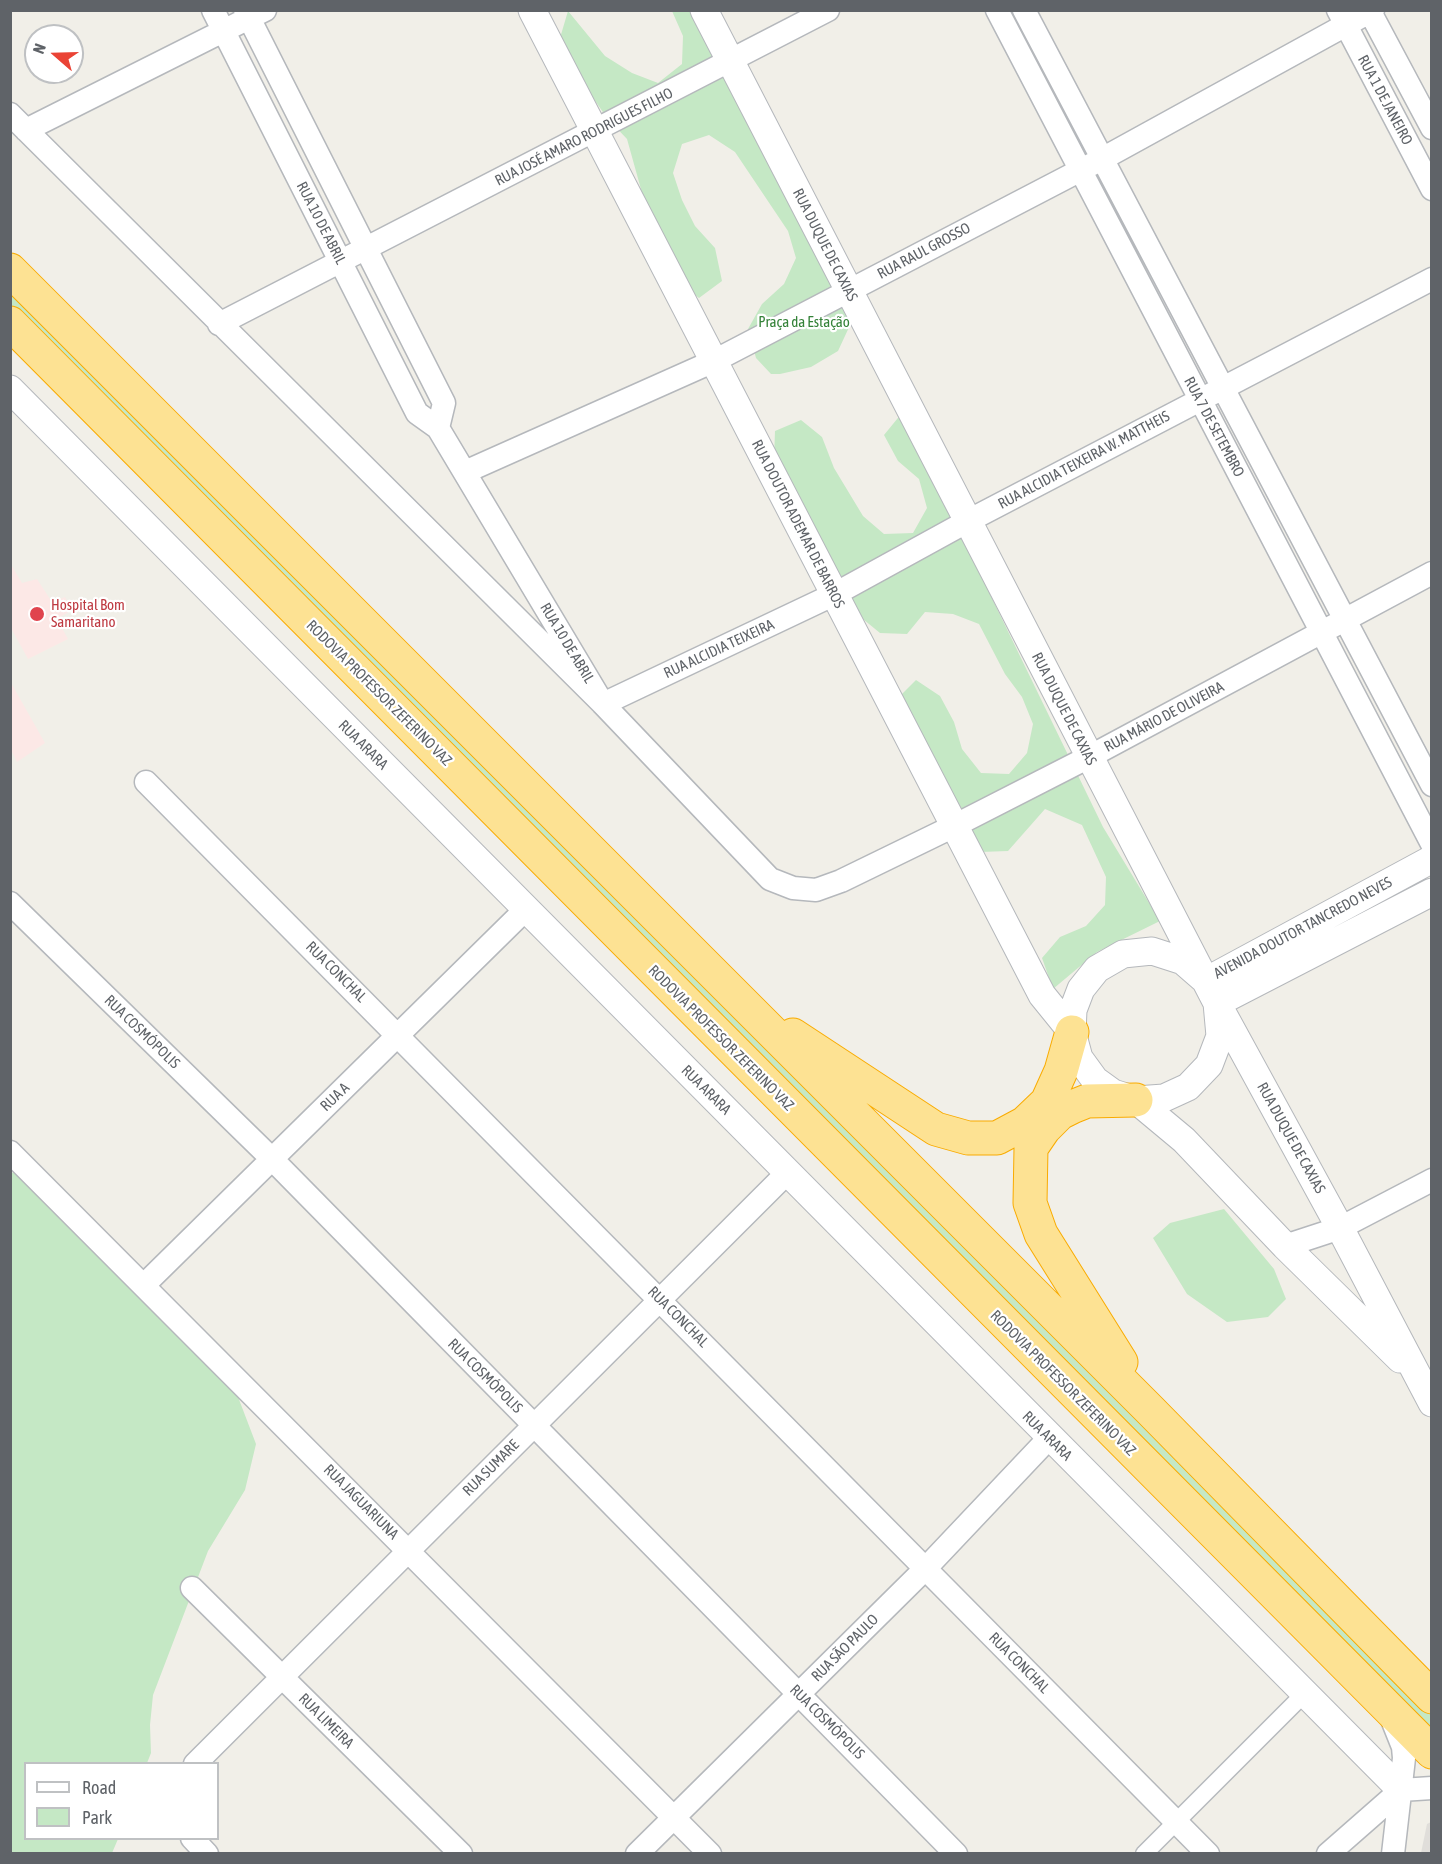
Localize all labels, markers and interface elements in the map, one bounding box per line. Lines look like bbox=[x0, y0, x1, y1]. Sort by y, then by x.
north arrow bbox=[24, 24, 84, 84]
text: N bbox=[29, 41, 49, 56]
street label: RUA 1 DE JANEIRO bbox=[1354, 52, 1416, 148]
street label: RUA JOSÉ AMARO RODRIGUES FILHO bbox=[492, 84, 676, 190]
street label: RUA 10 DE ABRIL bbox=[292, 179, 350, 267]
street label: RUA DUQUE DE CAXIAS bbox=[789, 186, 861, 304]
street label: RUA RAUL GROSSO bbox=[874, 219, 974, 283]
park label: Praça da Estação bbox=[758, 313, 850, 331]
street label: RUA 7 DE SETEMBRO bbox=[1180, 374, 1248, 480]
street label: RUA ALCIDIA TEIXEIRA W. MATTHEIS bbox=[995, 407, 1173, 513]
street label: RUA DOUTOR ADEMAR DE BARROS bbox=[748, 437, 848, 611]
place label: Hospital Bom Samaritano bbox=[51, 596, 125, 631]
street label: RUA 10 DE ABRIL bbox=[536, 600, 598, 686]
marker: Hospital Bom Samaritano bbox=[28, 605, 46, 623]
street label: RUA ALCIDIA TEIXEIRA bbox=[661, 616, 777, 682]
street label: RODOVIA PROFESSOR ZEFERINO VAZ bbox=[303, 617, 455, 769]
street label: RUA DUQUE DE CAXIAS bbox=[1028, 650, 1100, 768]
street label: RUA MÁRIO DE OLIVEIRA bbox=[1101, 678, 1227, 756]
street label: RUA ARARA bbox=[334, 716, 392, 774]
street label: AVENIDA DOUTOR TANCREDO NEVES bbox=[1211, 873, 1395, 983]
street label: RUA CONCHAL bbox=[302, 938, 370, 1006]
street label: RODOVIA PROFESSOR ZEFERINO VAZ bbox=[645, 962, 797, 1114]
street label: RUA COSMÓPOLIS bbox=[100, 991, 184, 1073]
street label: RUA ARARA bbox=[677, 1061, 735, 1119]
street label: RUA A bbox=[317, 1079, 353, 1115]
street label: RUA DUQUE DE CAXIAS bbox=[1253, 1079, 1329, 1197]
street label: RUA CONCHAL bbox=[644, 1283, 712, 1351]
street label: RODOVIA PROFESSOR ZEFERINO VAZ bbox=[987, 1307, 1139, 1459]
street label: RUA COSMÓPOLIS bbox=[444, 1335, 526, 1417]
street label: RUA ARARA bbox=[1018, 1407, 1076, 1465]
street label: RUA SUMARE bbox=[459, 1436, 523, 1500]
street label: RUA JAGUARIUNA bbox=[320, 1461, 402, 1543]
street label: RUA SÃO PAULO bbox=[808, 1611, 882, 1685]
street label: RUA CONCHAL bbox=[985, 1629, 1053, 1697]
street label: RUA COSMÓPOLIS bbox=[786, 1681, 868, 1763]
street label: RUA LIMEIRA bbox=[295, 1690, 357, 1752]
legend bbox=[24, 1762, 219, 1840]
text: Road bbox=[82, 1777, 116, 1798]
text: Park bbox=[82, 1807, 112, 1828]

